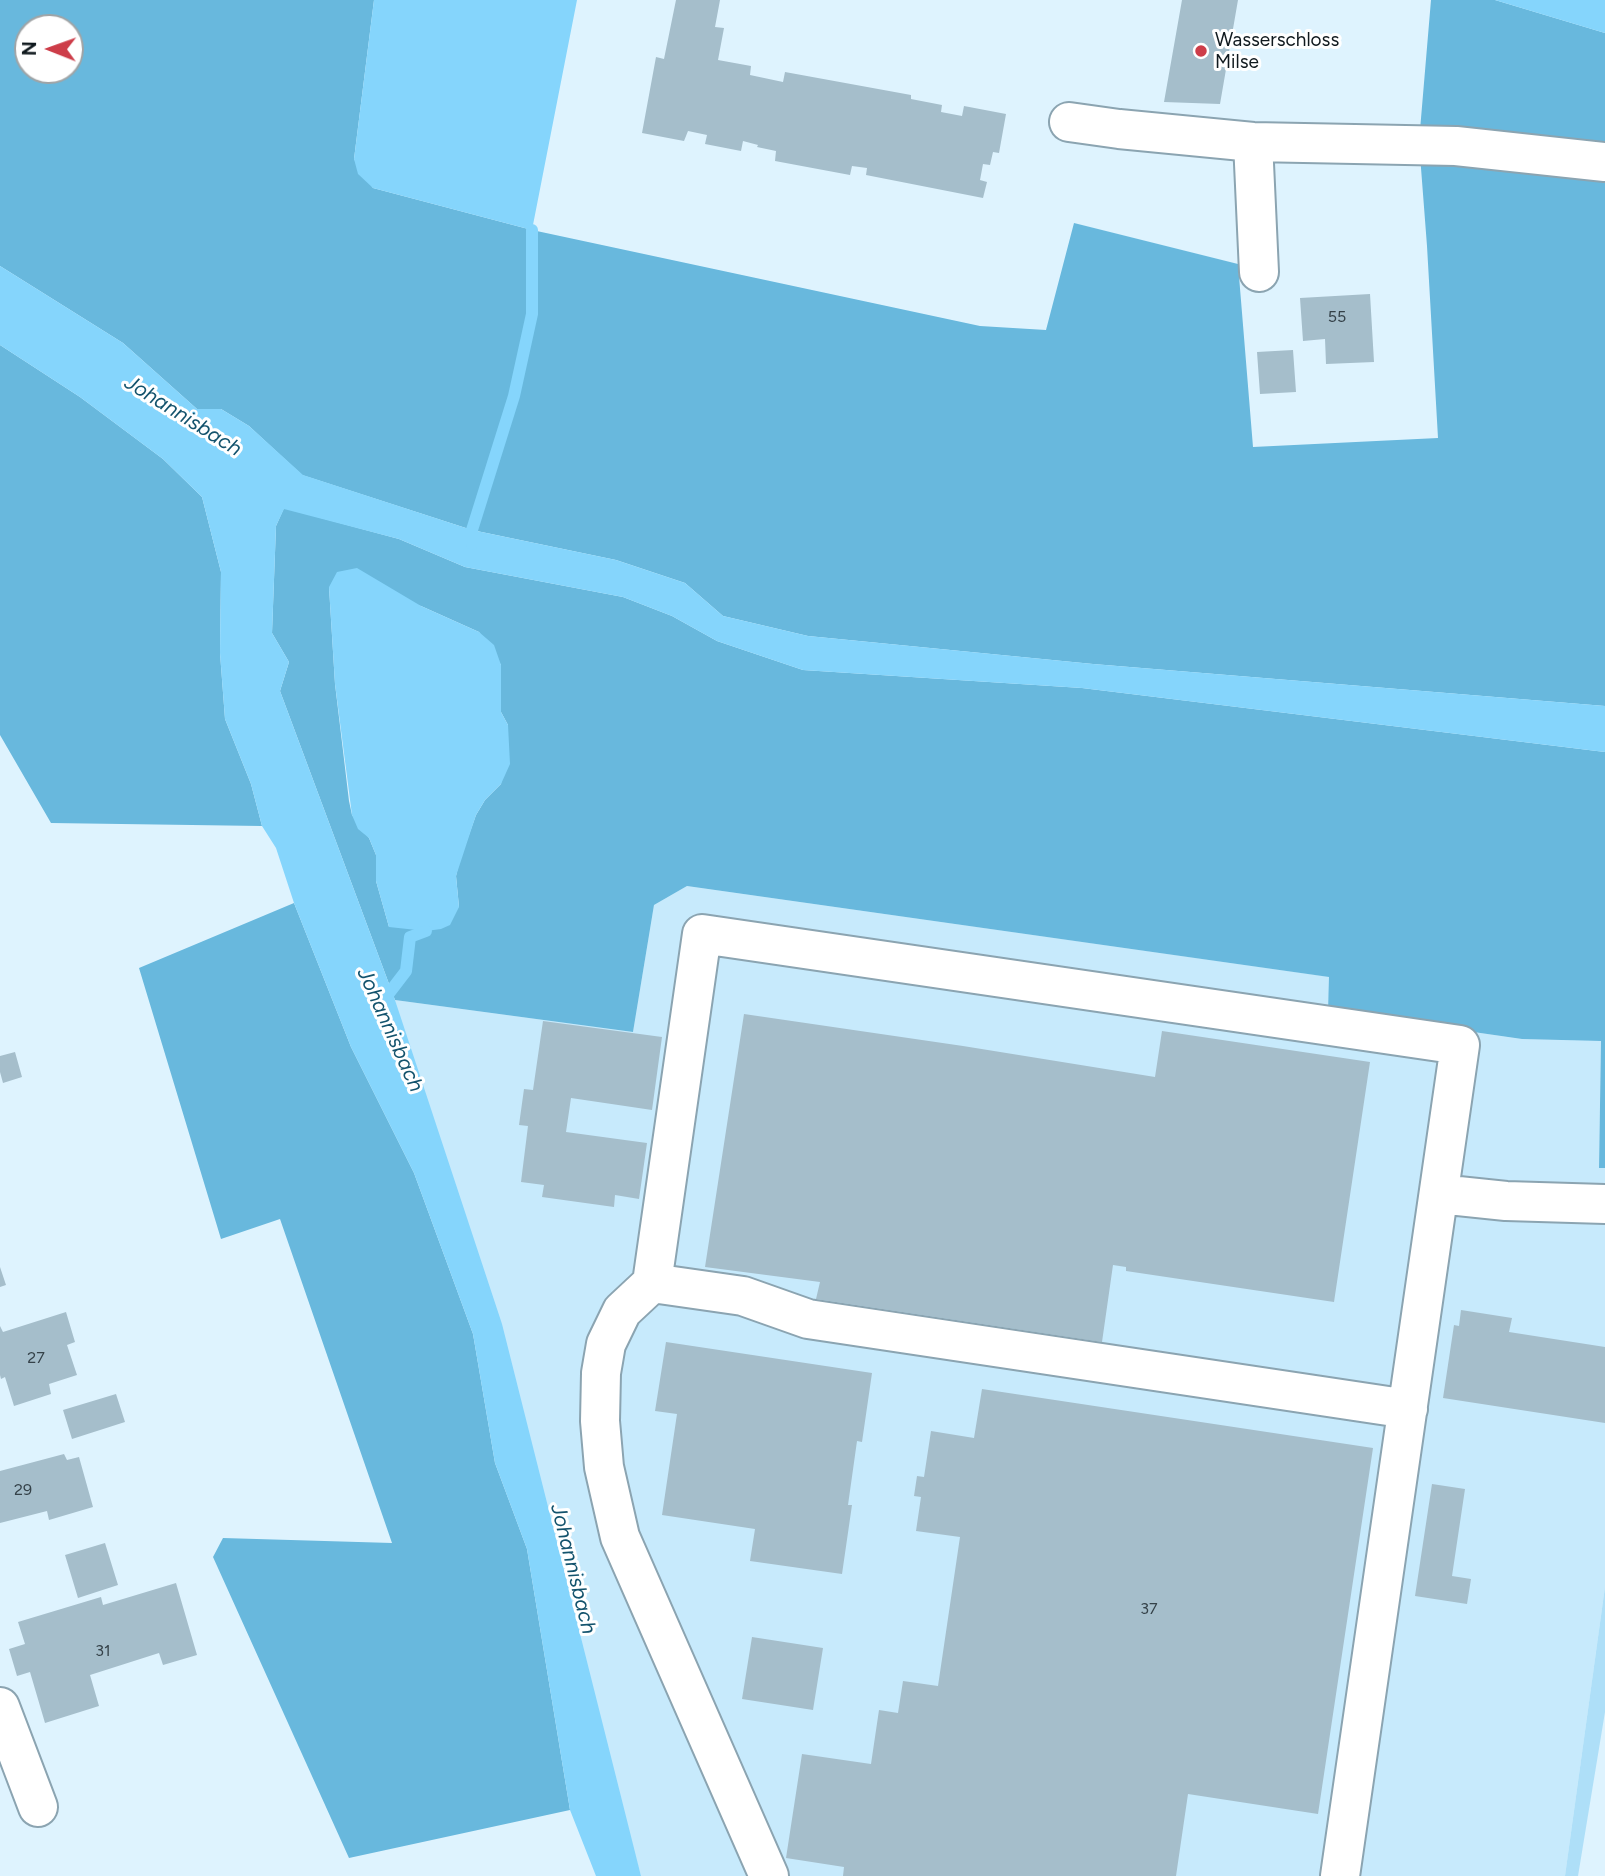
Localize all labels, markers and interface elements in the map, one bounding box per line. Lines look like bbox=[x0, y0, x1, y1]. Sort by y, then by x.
north arrow bbox=[14, 14, 84, 84]
place label: Wasserschloss Milse bbox=[1215, 29, 1339, 73]
text: N bbox=[18, 41, 41, 56]
marker: Wasserschloss Milse bbox=[1193, 43, 1209, 59]
house number: 55 bbox=[1328, 307, 1346, 327]
water label: Johannisbach bbox=[120, 370, 246, 462]
water label: Johannisbach bbox=[351, 964, 429, 1096]
house number: 27 bbox=[27, 1348, 45, 1368]
house number: 29 bbox=[14, 1480, 32, 1500]
water label: Johannisbach bbox=[545, 1501, 601, 1637]
house number: 37 bbox=[1140, 1599, 1158, 1619]
house number: 31 bbox=[95, 1641, 111, 1661]

